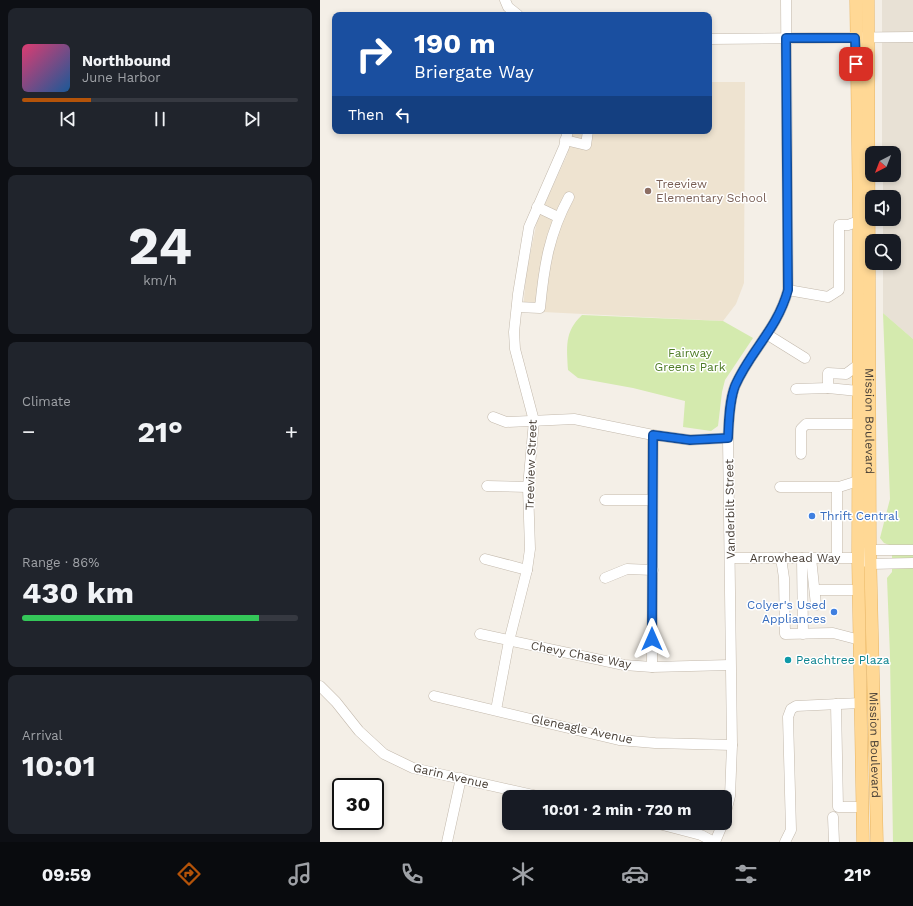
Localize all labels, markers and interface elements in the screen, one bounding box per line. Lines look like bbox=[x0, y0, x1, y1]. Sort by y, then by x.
text: 190 m bbox=[414, 27, 496, 60]
icon: right bbox=[348, 28, 400, 80]
pin bbox=[839, 47, 873, 81]
text: Northbound bbox=[82, 52, 171, 70]
icon: arrive bbox=[845, 53, 867, 75]
text: Briergate Way bbox=[414, 61, 534, 82]
text: June Harbor bbox=[82, 70, 161, 85]
icon: left bbox=[392, 104, 414, 126]
text: Then bbox=[348, 106, 384, 124]
icon: previous bbox=[57, 108, 79, 130]
icon: pause bbox=[149, 108, 171, 130]
icon: next bbox=[241, 108, 263, 130]
north arrow bbox=[865, 146, 901, 182]
map controls bbox=[865, 146, 901, 270]
place label: Treeview Elementary School bbox=[656, 177, 767, 205]
marker: Treeview Elementary School bbox=[643, 186, 653, 196]
button: sound bbox=[865, 190, 901, 226]
text: 24 bbox=[128, 216, 192, 277]
button: search bbox=[865, 234, 901, 270]
text: km/h bbox=[143, 273, 177, 288]
park label: Fairway Greens Park bbox=[655, 346, 726, 374]
street label: Mission Boulevard bbox=[862, 368, 877, 474]
text: Climate bbox=[22, 394, 71, 409]
text: 21° bbox=[137, 414, 183, 449]
text: − bbox=[22, 419, 35, 444]
text: + bbox=[285, 419, 298, 444]
street label: Treeview Street bbox=[522, 419, 540, 511]
street label: Vanderbilt Street bbox=[722, 459, 738, 559]
place label: Thrift Central bbox=[820, 509, 899, 523]
marker: Thrift Central bbox=[807, 511, 817, 521]
street label: Arrowhead Way bbox=[750, 551, 841, 565]
text: Range · 86% bbox=[22, 555, 99, 570]
text: 430 km bbox=[22, 575, 134, 610]
place label: Colyer's Used Appliances bbox=[747, 598, 826, 626]
marker: Colyer's Used Appliances bbox=[829, 607, 839, 617]
position arrow bbox=[631, 618, 673, 660]
street label: Chevy Chase Way bbox=[530, 638, 633, 672]
place label: Peachtree Plaza bbox=[796, 653, 890, 667]
marker: Peachtree Plaza bbox=[783, 655, 793, 665]
street label: Mission Boulevard bbox=[866, 692, 883, 798]
street label: Gleneagle Avenue bbox=[530, 711, 634, 747]
text: Arrival bbox=[22, 728, 63, 743]
text: 10:01 bbox=[22, 748, 96, 783]
street label: Garin Avenue bbox=[412, 761, 490, 792]
speed limit sign: 30 bbox=[332, 778, 384, 830]
text: 10:01 · 2 min · 720 m bbox=[543, 801, 691, 819]
icon: directions bbox=[175, 860, 203, 888]
icon: music bbox=[286, 860, 314, 888]
icon: phone bbox=[398, 860, 426, 888]
icon: climate bbox=[509, 860, 537, 888]
icon: car bbox=[621, 860, 649, 888]
icon: filters bbox=[732, 860, 760, 888]
text: 09:59 bbox=[42, 864, 91, 885]
text: 21° bbox=[844, 864, 871, 885]

